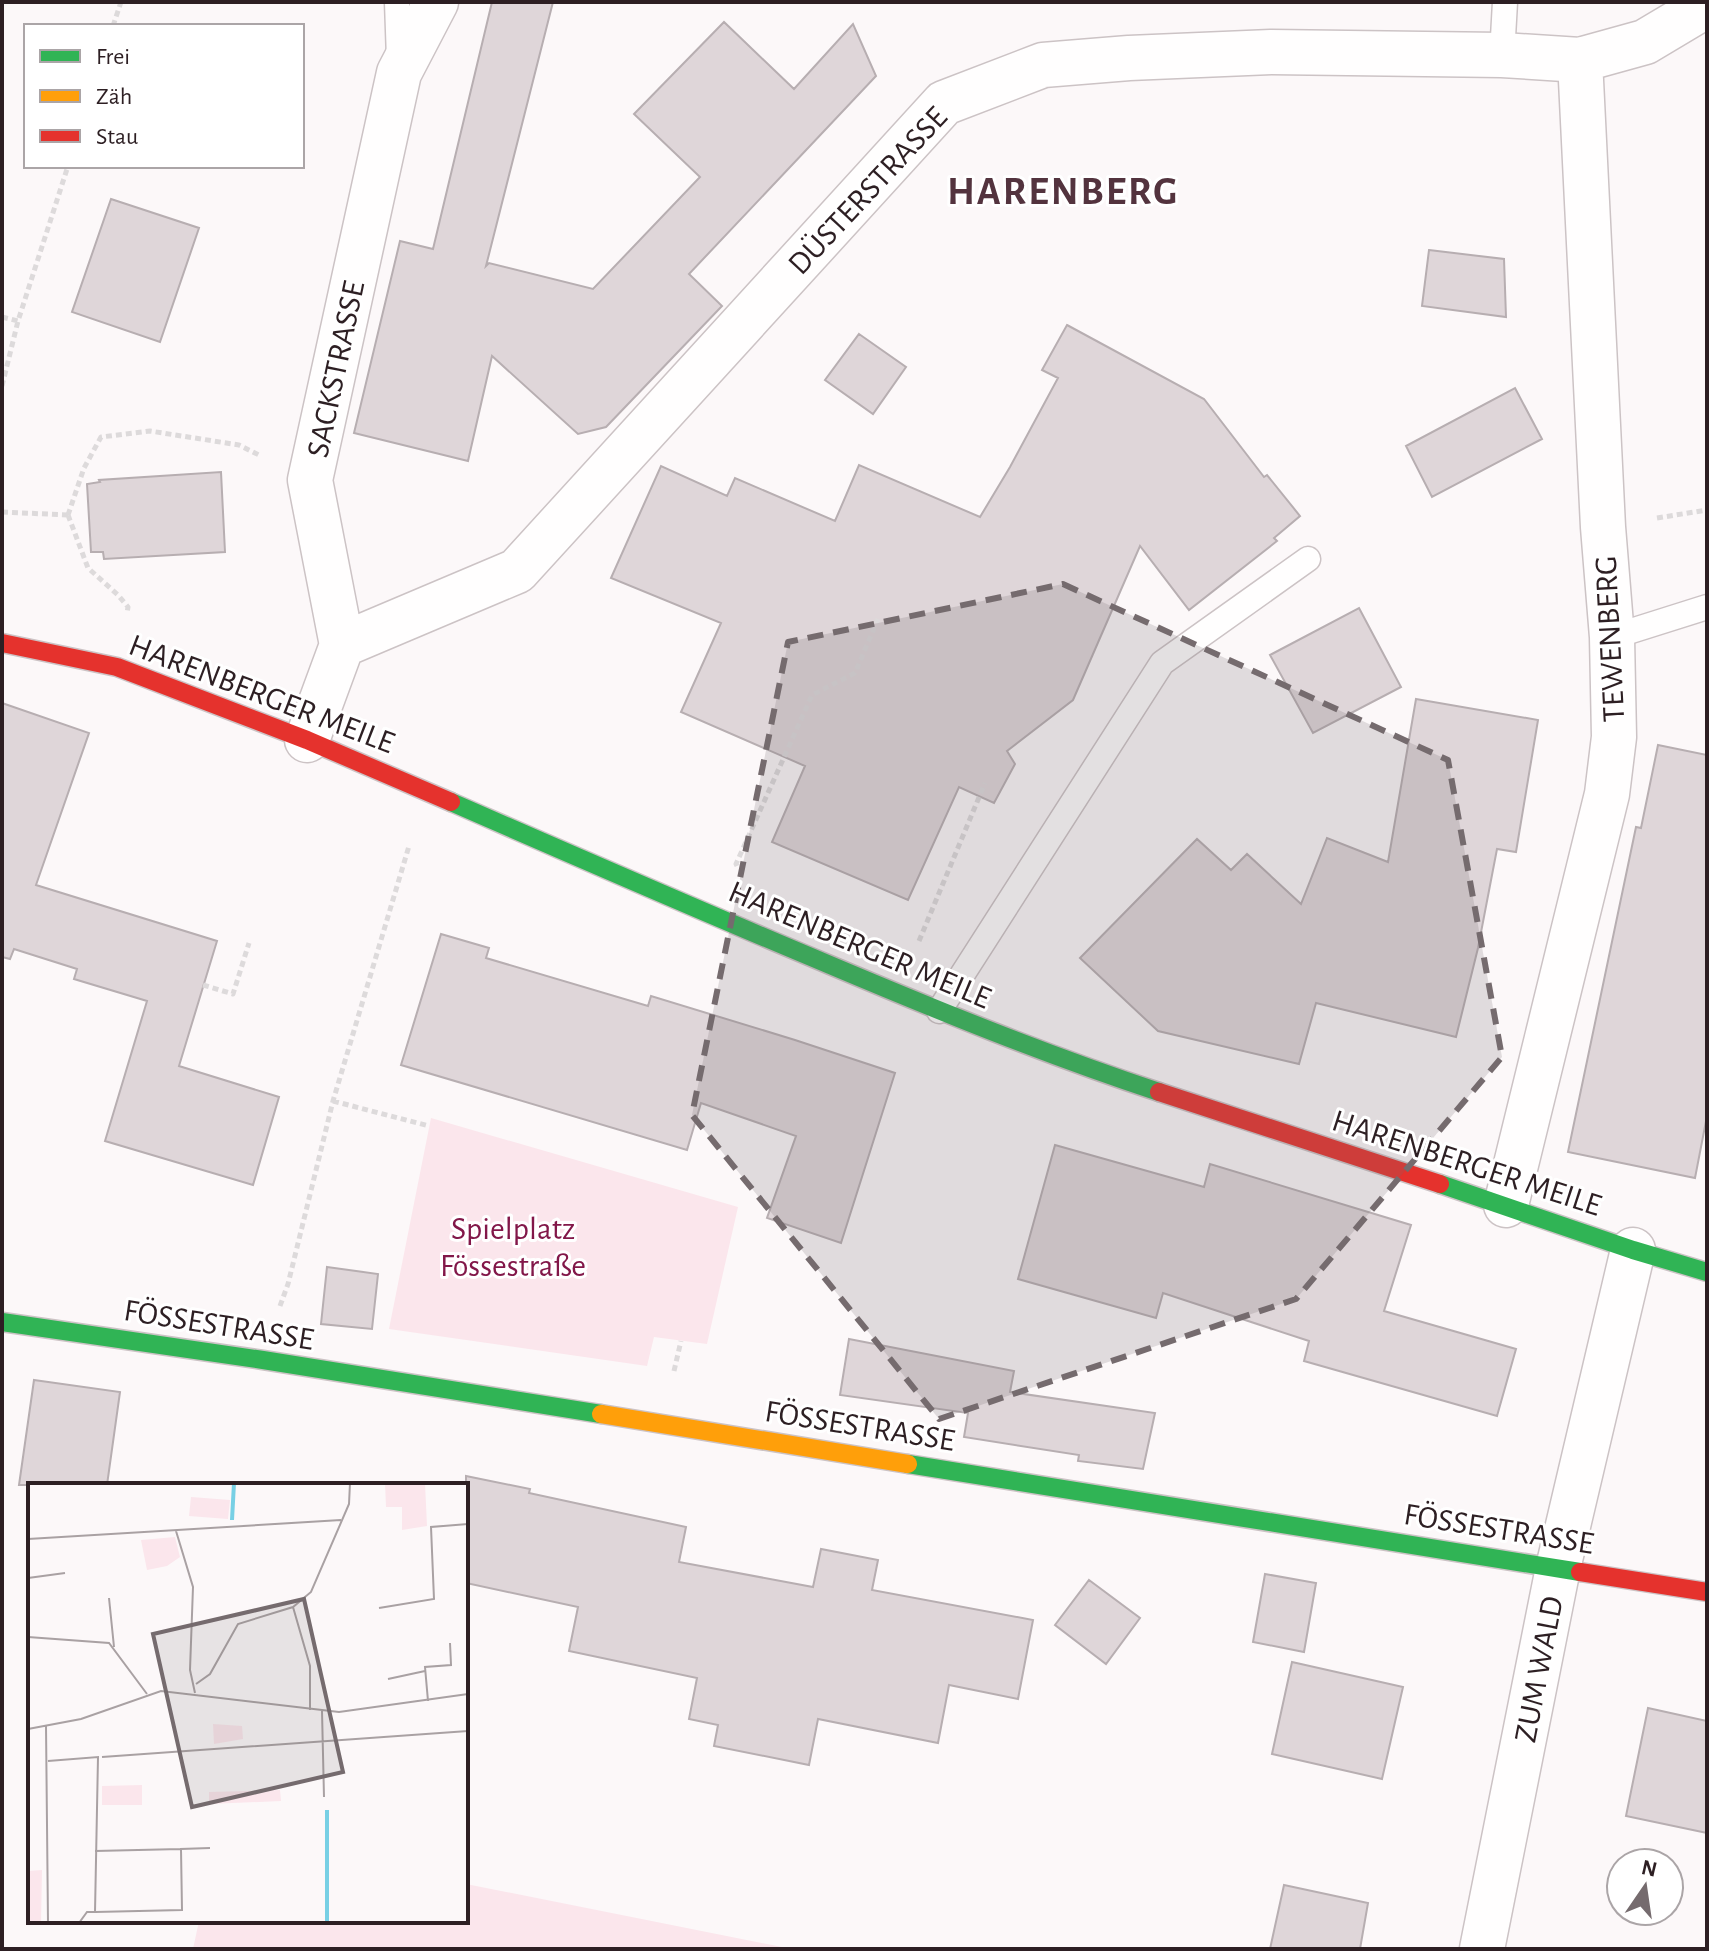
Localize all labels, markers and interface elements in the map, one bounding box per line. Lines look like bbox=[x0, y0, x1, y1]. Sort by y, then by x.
legend bbox=[24, 24, 304, 168]
text: Frei bbox=[96, 45, 130, 69]
text: Zäh bbox=[96, 85, 132, 109]
street label: DÜSTERSTRASSE bbox=[782, 100, 953, 281]
text: Stau bbox=[96, 125, 138, 149]
district label: HARENBERG bbox=[947, 172, 1179, 212]
street label: SACKSTRASSE bbox=[302, 278, 370, 460]
street label: TEWENBERG bbox=[1590, 555, 1630, 723]
street label: HARENBERGER MEILE bbox=[125, 629, 399, 759]
street label: HARENBERGER MEILE bbox=[724, 875, 995, 1015]
street label: HARENBERGER MEILE bbox=[1328, 1104, 1605, 1222]
park label: Spielplatz Fössestraße bbox=[440, 1213, 586, 1282]
street label: FÖSSESTRASSE bbox=[122, 1293, 316, 1356]
street label: FÖSSESTRASSE bbox=[763, 1394, 957, 1457]
inset map bbox=[28, 1483, 468, 1923]
street label: FÖSSESTRASSE bbox=[1402, 1497, 1596, 1560]
street label: ZUM WALD bbox=[1509, 1594, 1569, 1745]
north arrow bbox=[1605, 1847, 1685, 1927]
text: N bbox=[1639, 1856, 1659, 1881]

